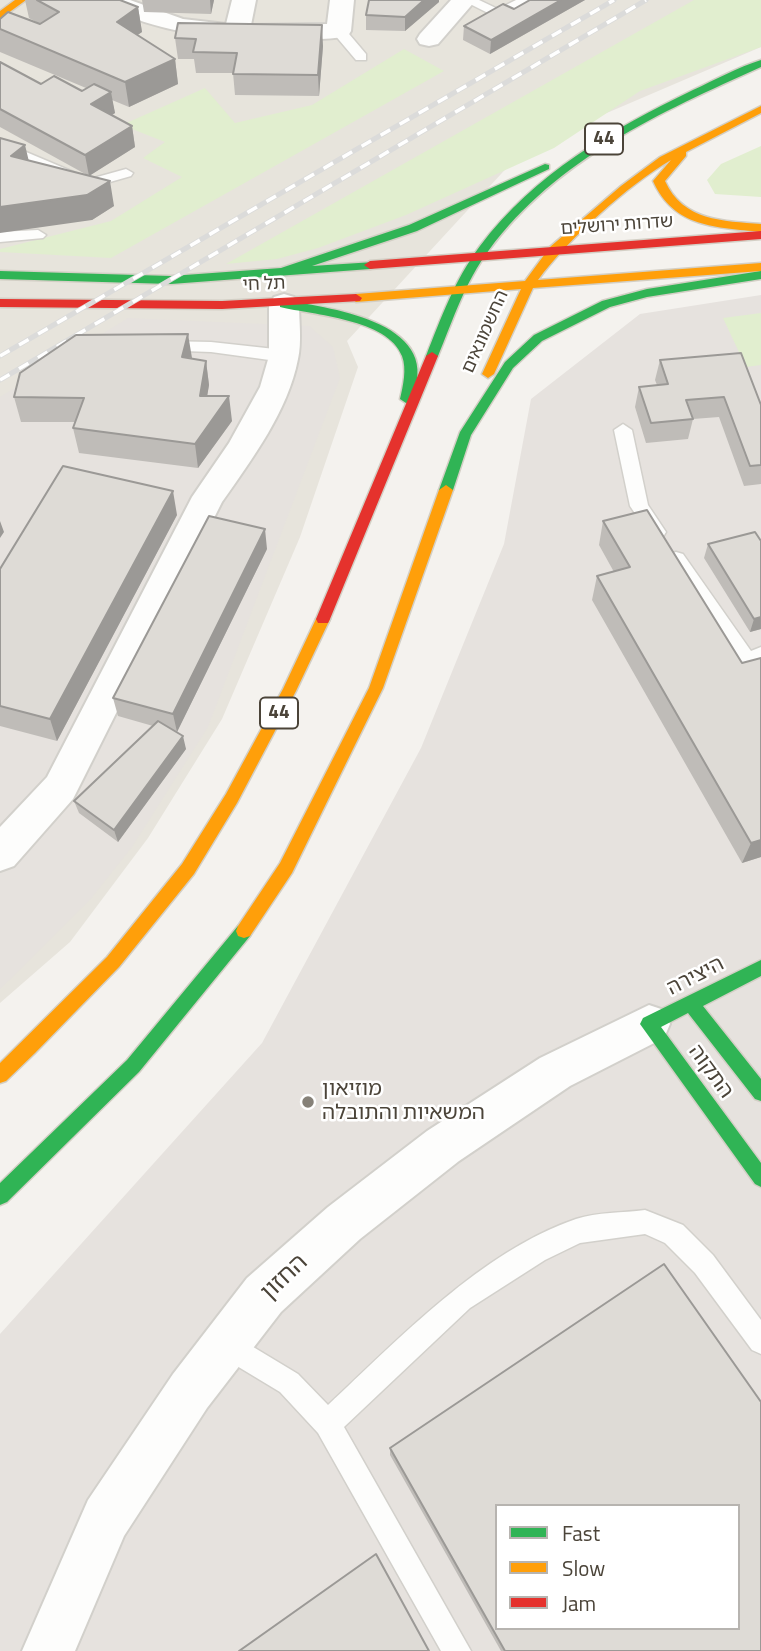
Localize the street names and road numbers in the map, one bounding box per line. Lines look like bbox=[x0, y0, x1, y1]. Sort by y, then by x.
road number: 44 bbox=[585, 124, 623, 154]
street label: שדרות ירושלים bbox=[560, 211, 674, 241]
street label: תל חי bbox=[242, 273, 286, 297]
street label: החשמונאים bbox=[458, 287, 514, 377]
road number: 44 bbox=[260, 698, 298, 728]
street label: היצירה bbox=[663, 952, 729, 1002]
street label: התקוה bbox=[682, 1040, 738, 1104]
street label: החזון bbox=[256, 1249, 314, 1307]

